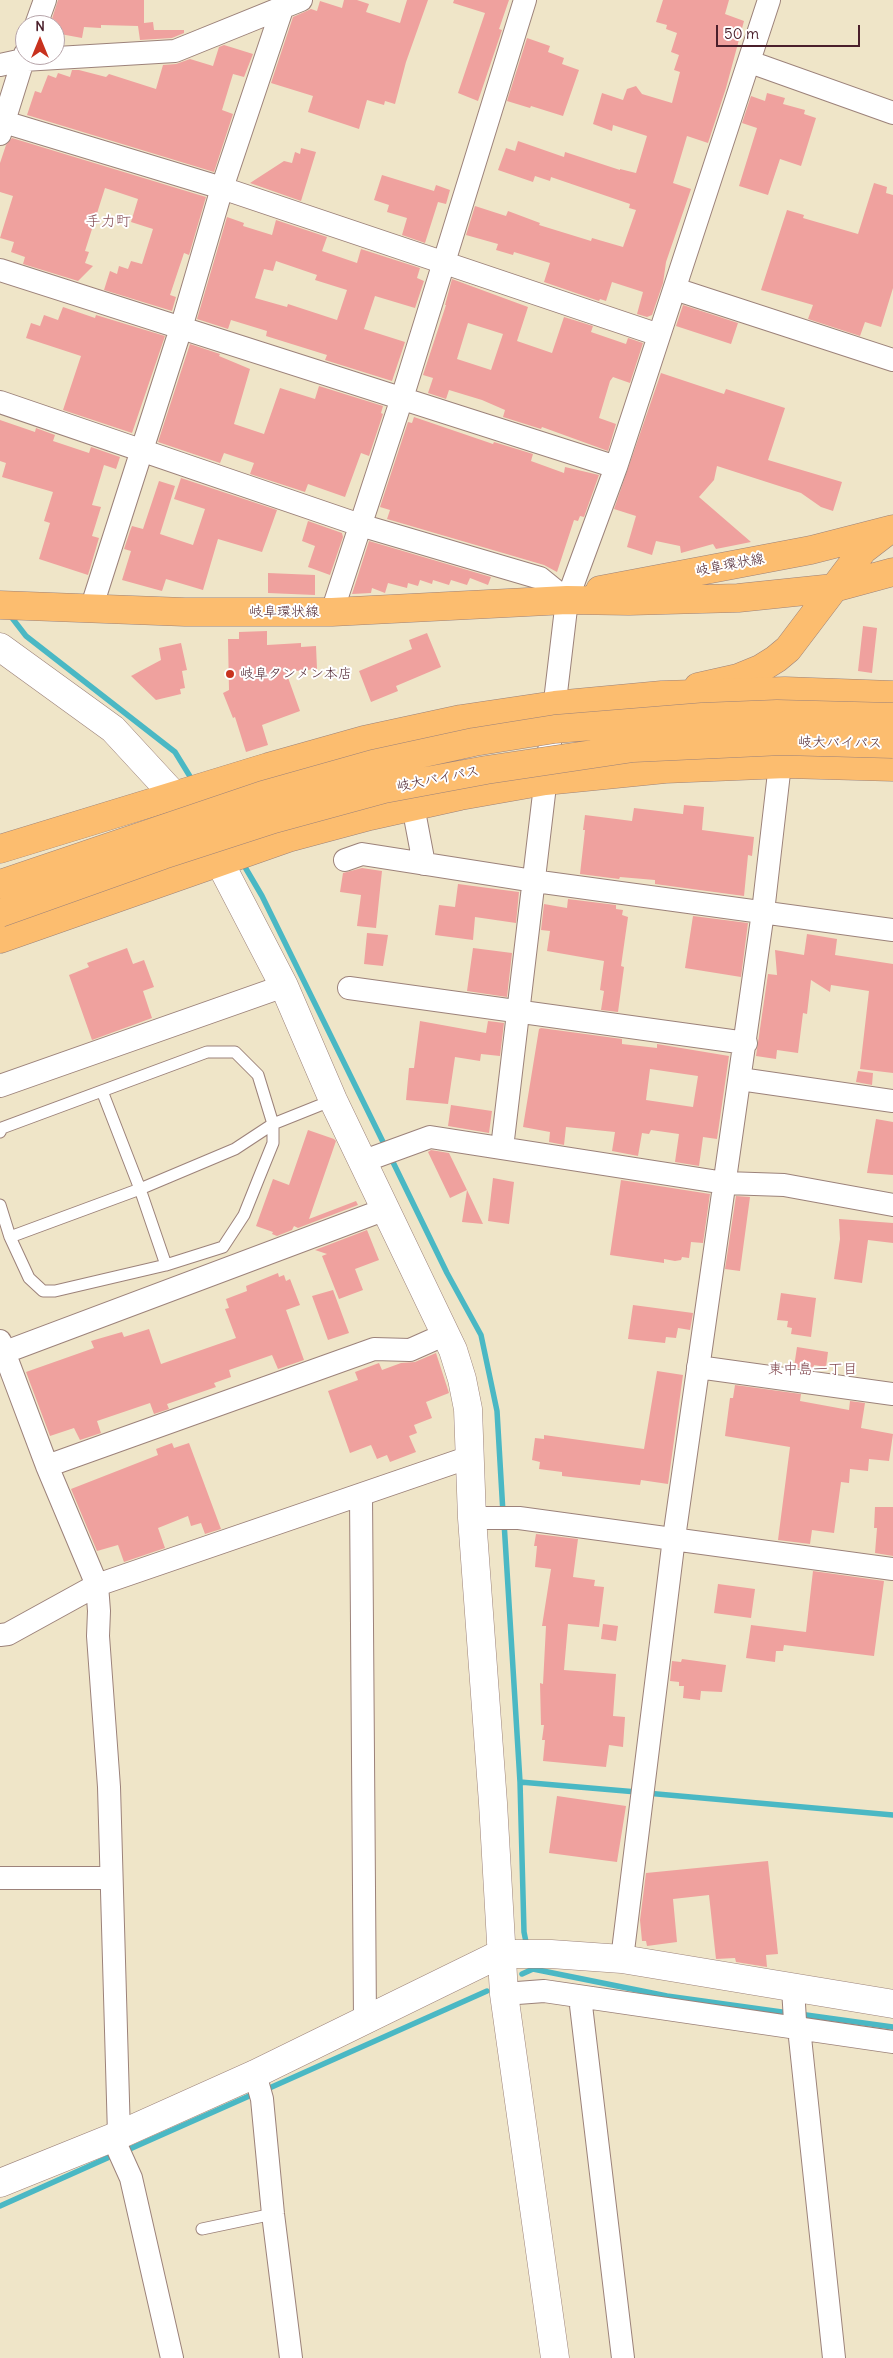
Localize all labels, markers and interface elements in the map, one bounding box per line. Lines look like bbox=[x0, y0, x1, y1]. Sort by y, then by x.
north arrow bbox=[15, 15, 65, 65]
scale bar bbox=[718, 15, 862, 47]
text: N bbox=[35, 17, 45, 35]
text: 50 m bbox=[724, 24, 759, 43]
district label: 手力町 bbox=[86, 213, 130, 231]
street label: 岐阜環状線 bbox=[694, 550, 766, 580]
street label: 岐阜環状線 bbox=[249, 604, 319, 620]
place label: 岐阜タンメン本店 bbox=[240, 666, 352, 682]
marker: 岐阜タンメン本店 bbox=[224, 668, 236, 680]
street label: 岐大バイパス bbox=[798, 734, 882, 752]
street label: 岐大バイパス bbox=[395, 763, 481, 795]
district label: 東中島一丁目 bbox=[768, 1361, 858, 1379]

